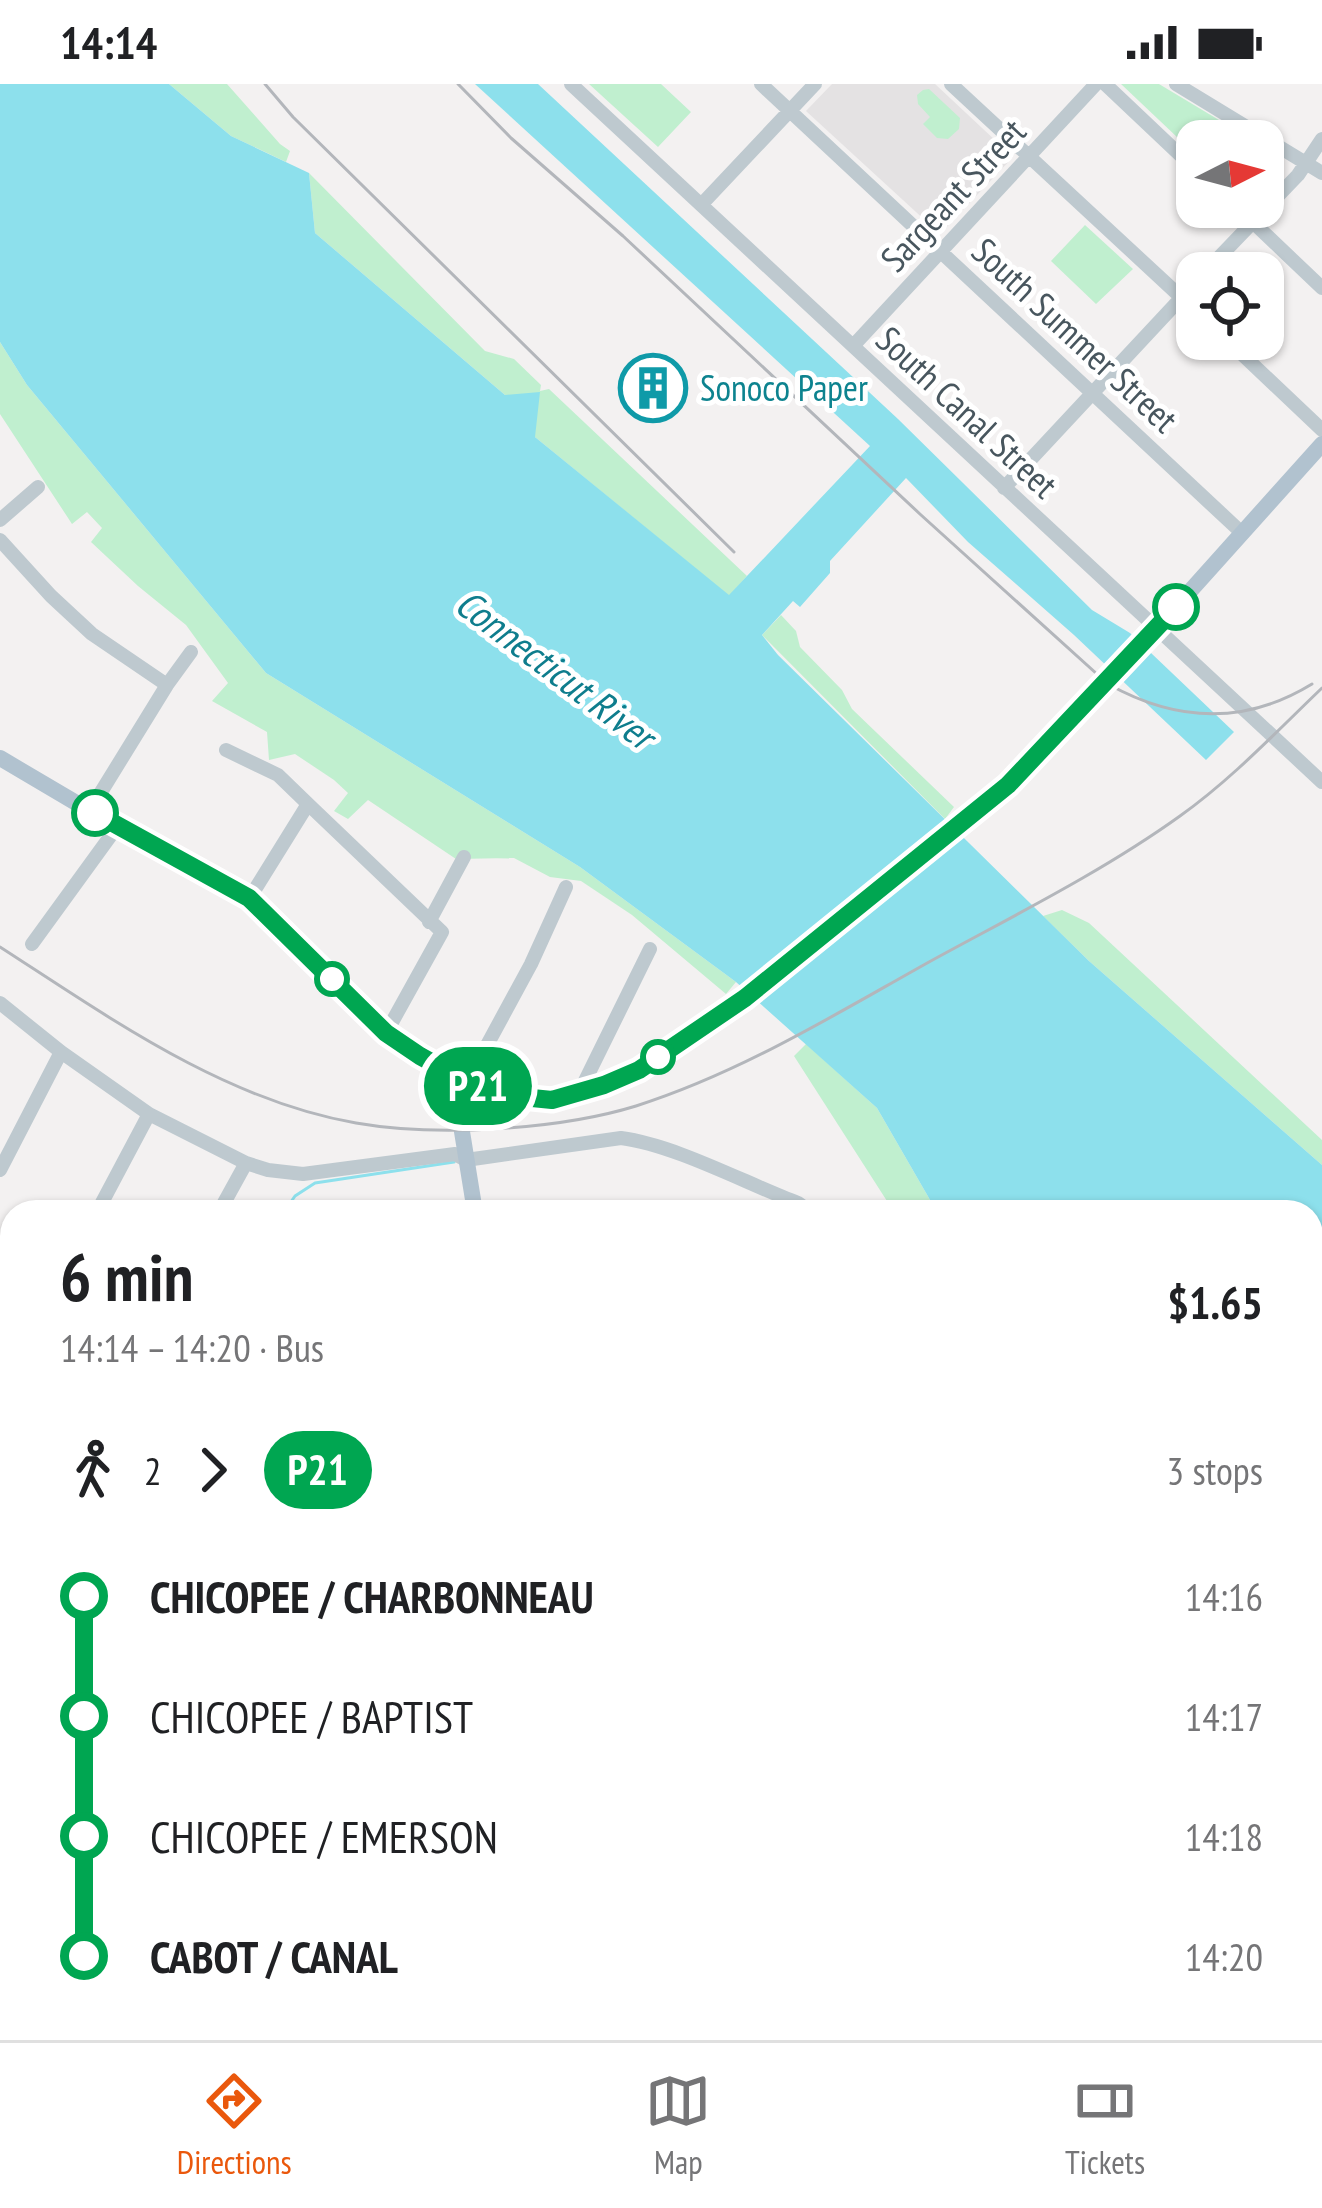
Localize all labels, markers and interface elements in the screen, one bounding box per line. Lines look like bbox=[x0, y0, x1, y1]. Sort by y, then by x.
text: 14:14 bbox=[60, 13, 157, 71]
street label: Sargeant Street bbox=[870, 108, 1035, 281]
north arrow bbox=[1176, 120, 1284, 228]
map controls bbox=[1176, 120, 1284, 360]
street label: South Summer Street bbox=[963, 227, 1188, 442]
button: locate bbox=[1176, 252, 1284, 360]
street label: South Canal Street bbox=[867, 316, 1068, 508]
building icon: Sonoco Paper bbox=[618, 353, 688, 423]
place label: Sonoco Paper bbox=[700, 364, 868, 411]
water label: Connecticut River bbox=[446, 577, 669, 763]
unlabelled marker bbox=[1154, 585, 1198, 629]
unlabelled marker bbox=[73, 791, 117, 835]
unlabelled marker bbox=[316, 963, 348, 995]
unlabelled marker bbox=[642, 1041, 674, 1073]
line badge: P21 bbox=[409, 1047, 547, 1125]
text: P21 bbox=[448, 1058, 508, 1113]
text: 6 min bbox=[60, 1234, 193, 1319]
text: $1.65 bbox=[1167, 1273, 1263, 1331]
text: 14:14 – 14:20 · Bus bbox=[60, 1322, 324, 1373]
icon: walk bbox=[60, 1437, 126, 1503]
icon: forward bbox=[180, 1437, 246, 1503]
text: P21 bbox=[288, 1442, 348, 1497]
text: 2 bbox=[144, 1445, 162, 1496]
text: 3 stops bbox=[1167, 1445, 1263, 1496]
text: CHICOPEE / CHARBONNEAU bbox=[150, 1567, 594, 1625]
text: 14:16 bbox=[1185, 1571, 1263, 1622]
text: CHICOPEE / BAPTIST bbox=[150, 1687, 473, 1745]
text: 14:17 bbox=[1185, 1691, 1263, 1742]
text: CHICOPEE / EMERSON bbox=[150, 1807, 498, 1865]
text: 14:18 bbox=[1185, 1811, 1263, 1862]
text: CABOT / CANAL bbox=[150, 1927, 398, 1985]
text: 14:20 bbox=[1185, 1931, 1263, 1982]
tab: Directions bbox=[177, 2068, 292, 2183]
tab: Map bbox=[645, 2068, 711, 2183]
tab: Tickets bbox=[1065, 2068, 1145, 2183]

